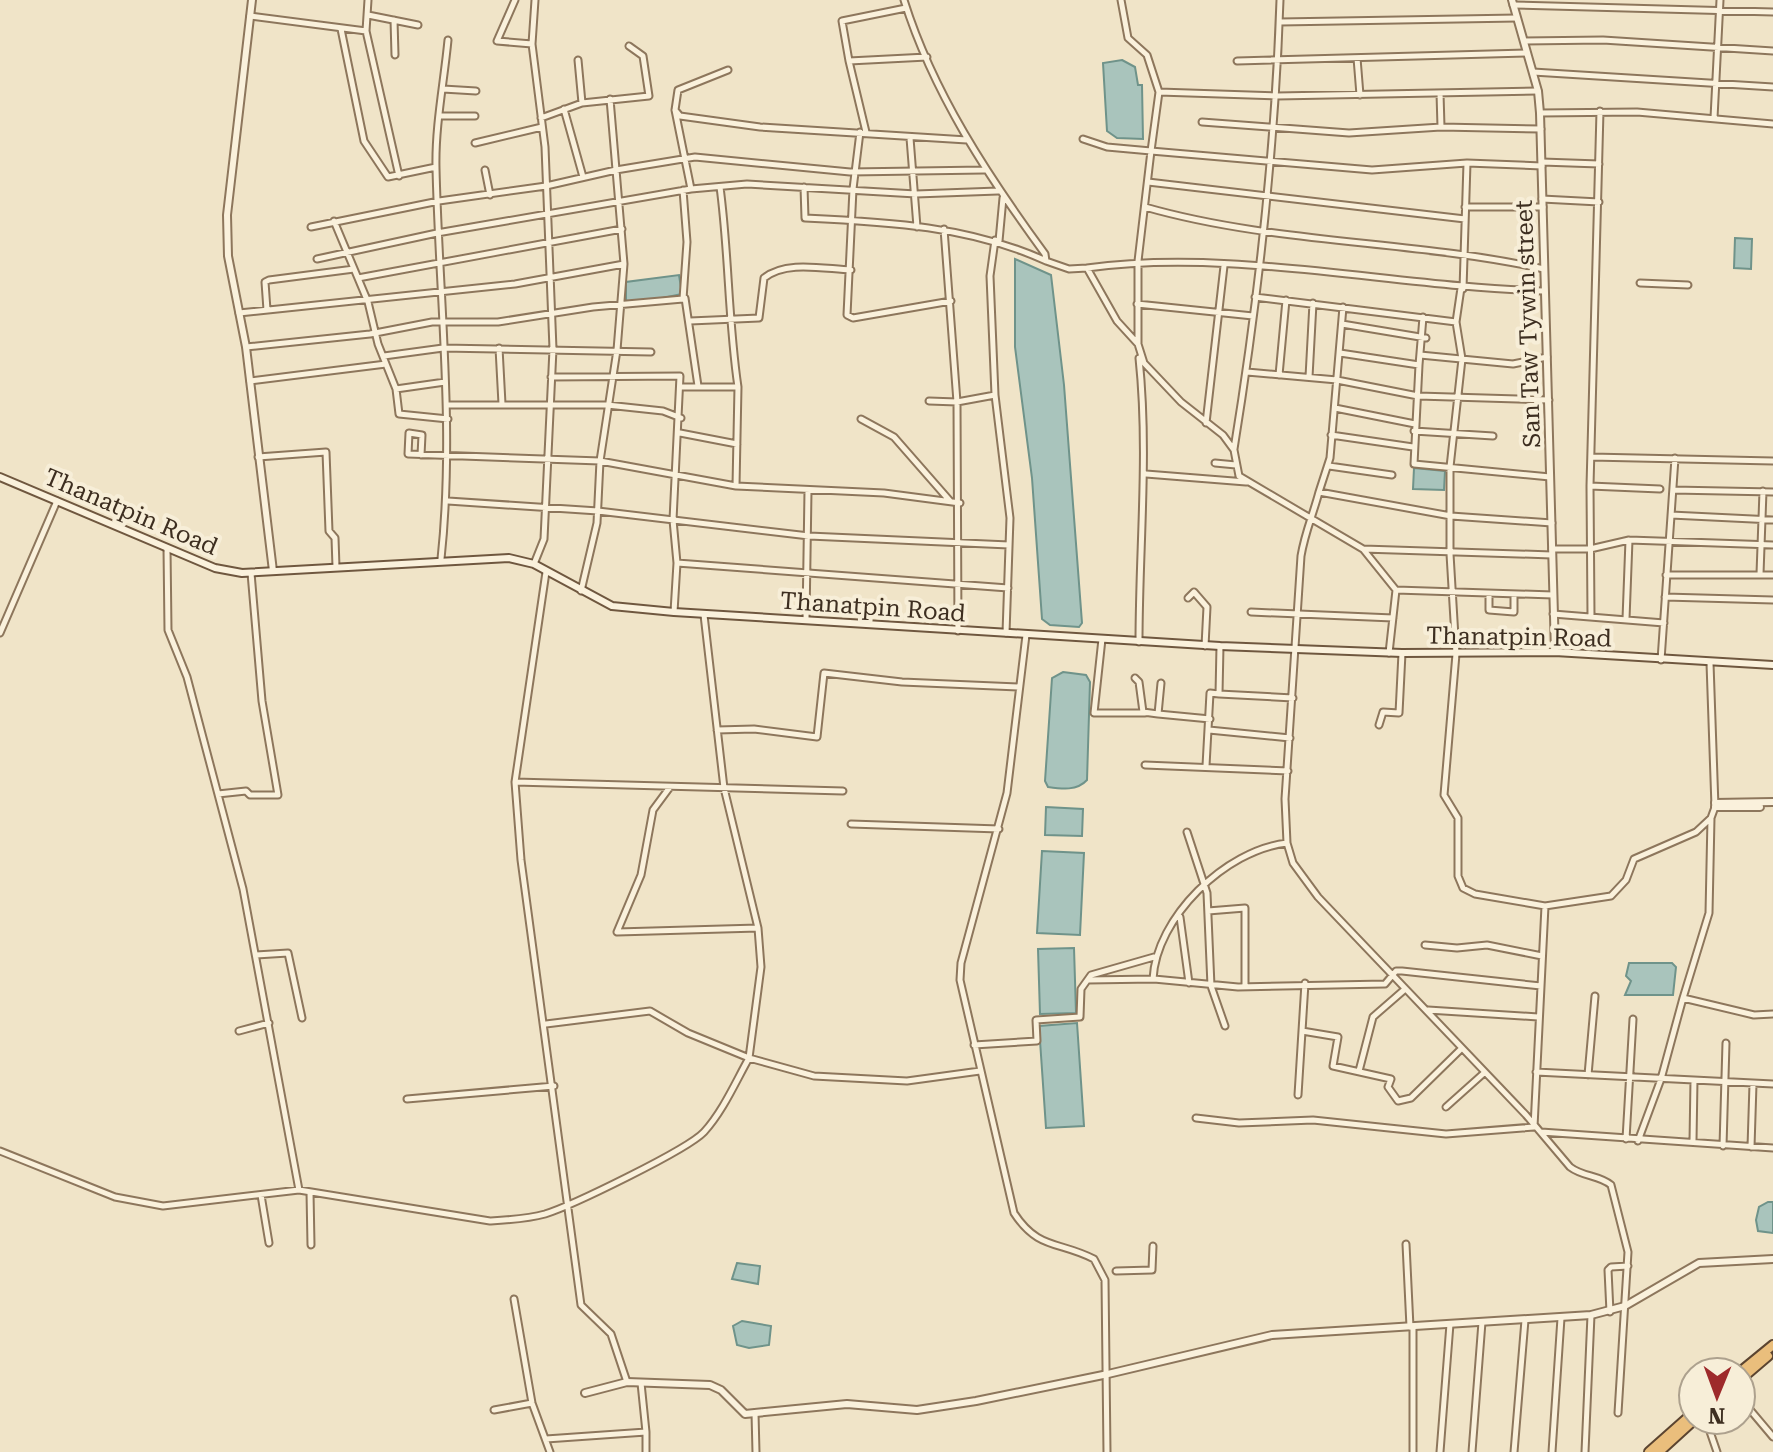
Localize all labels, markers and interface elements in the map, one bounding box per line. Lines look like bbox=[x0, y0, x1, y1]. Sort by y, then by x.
street label: San Taw Tywin street bbox=[1510, 200, 1546, 448]
street label: Thanatpin Road bbox=[40, 463, 222, 561]
street label: Thanatpin Road bbox=[779, 587, 967, 627]
street label: Thanatpin Road bbox=[1426, 621, 1612, 653]
north arrow bbox=[1677, 1356, 1757, 1436]
text: N bbox=[1708, 1403, 1725, 1428]

